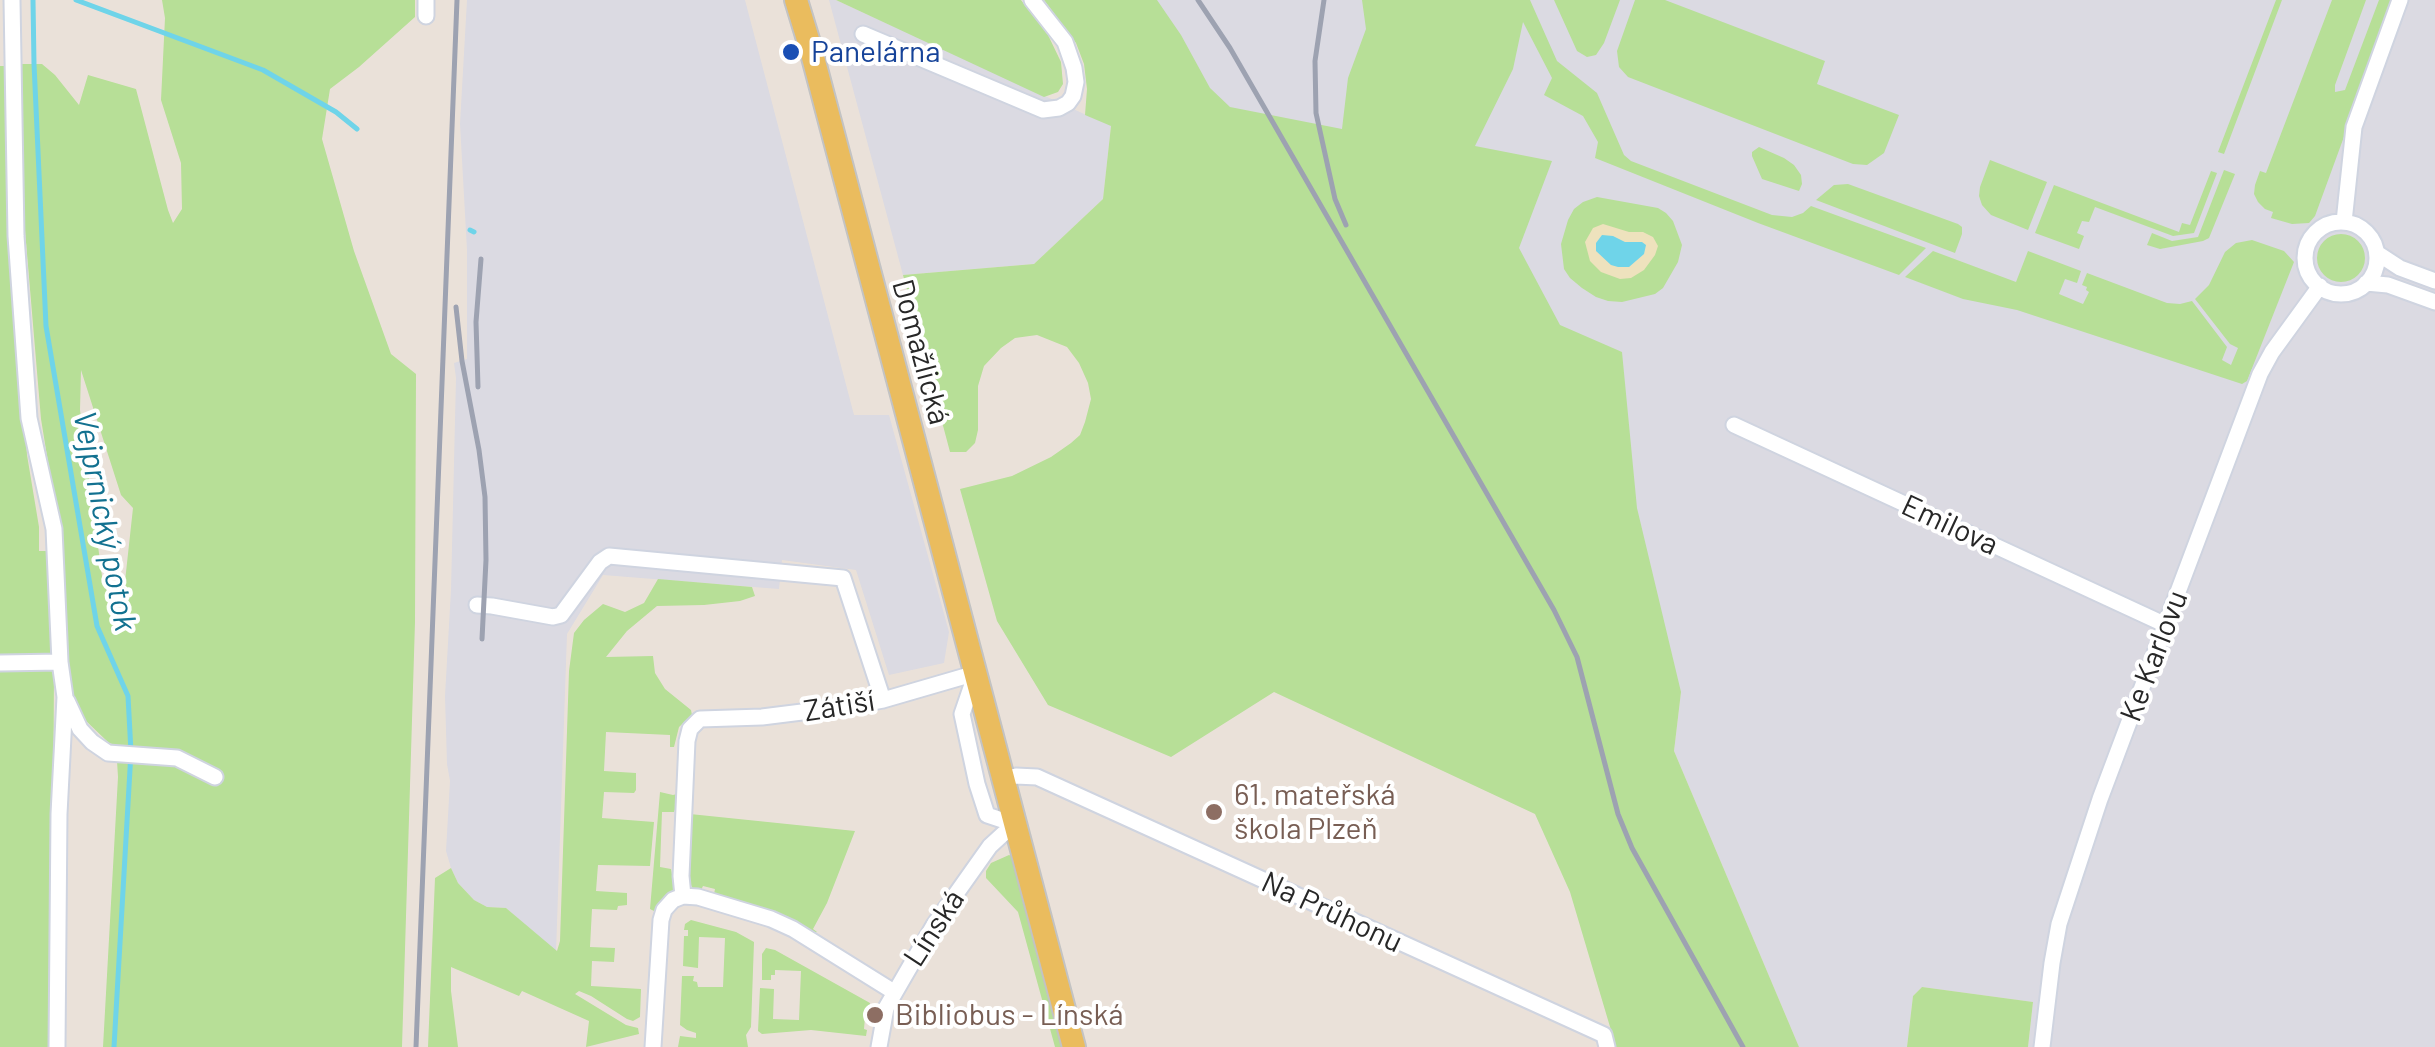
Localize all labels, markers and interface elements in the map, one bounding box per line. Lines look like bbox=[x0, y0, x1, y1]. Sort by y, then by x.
place label: Panelárna bbox=[811, 34, 941, 70]
marker: Panelárna bbox=[780, 41, 802, 63]
street label: Domažlická bbox=[884, 276, 958, 428]
water label: Vejprnický potok bbox=[65, 408, 145, 634]
street label: Emilova bbox=[1896, 487, 2004, 563]
street label: Ke Karlovu bbox=[2113, 585, 2195, 727]
street label: Zátiší bbox=[801, 683, 877, 729]
place label: 61. mateřská škola Plzeň bbox=[1234, 777, 1396, 848]
marker: 61. mateřská škola Plzeň bbox=[1203, 801, 1225, 823]
street label: Na Průhonu bbox=[1256, 864, 1408, 960]
street label: Línská bbox=[896, 883, 972, 973]
place label: Bibliobus - Línská bbox=[895, 997, 1124, 1033]
marker: Bibliobus - Línská bbox=[864, 1004, 886, 1026]

